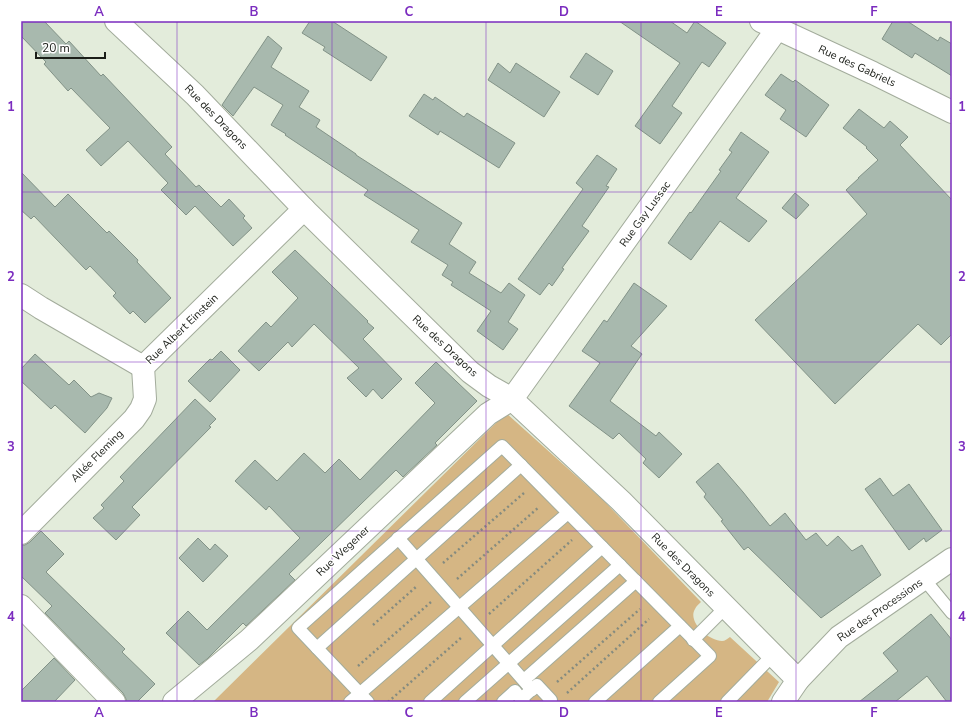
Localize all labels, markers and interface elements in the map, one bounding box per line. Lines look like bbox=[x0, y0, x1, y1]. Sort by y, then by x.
text: A bbox=[94, 3, 104, 21]
text: B bbox=[250, 3, 259, 21]
text: C bbox=[405, 3, 414, 21]
text: D bbox=[559, 3, 569, 21]
text: E bbox=[715, 3, 723, 21]
text: F bbox=[870, 3, 878, 21]
scale bar bbox=[36, 34, 105, 60]
text: 20 m bbox=[42, 40, 70, 56]
street label: Rue des Gabriels bbox=[816, 42, 898, 90]
street label: Rue des Dragons bbox=[181, 81, 251, 153]
text: 1 bbox=[7, 98, 15, 116]
text: 1 bbox=[958, 98, 966, 116]
street label: Rue Gay Lussac bbox=[616, 178, 674, 250]
text: 2 bbox=[7, 268, 15, 286]
text: 2 bbox=[958, 268, 966, 286]
street label: Rue Albert Einstein bbox=[142, 290, 222, 368]
street label: Rue des Dragons bbox=[409, 312, 481, 380]
street label: Allée Fleming bbox=[67, 426, 127, 486]
text: 3 bbox=[7, 438, 15, 456]
text: 3 bbox=[958, 438, 966, 456]
street label: Rue Wegener bbox=[313, 522, 373, 580]
street label: Rue des Dragons bbox=[648, 530, 718, 600]
street label: Rue des Processions bbox=[834, 575, 926, 645]
text: 4 bbox=[7, 608, 15, 626]
text: 4 bbox=[958, 608, 966, 626]
text: A bbox=[94, 704, 104, 722]
text: B bbox=[250, 704, 259, 722]
text: C bbox=[405, 704, 414, 722]
text: D bbox=[559, 704, 569, 722]
text: E bbox=[715, 704, 723, 722]
text: F bbox=[870, 704, 878, 722]

